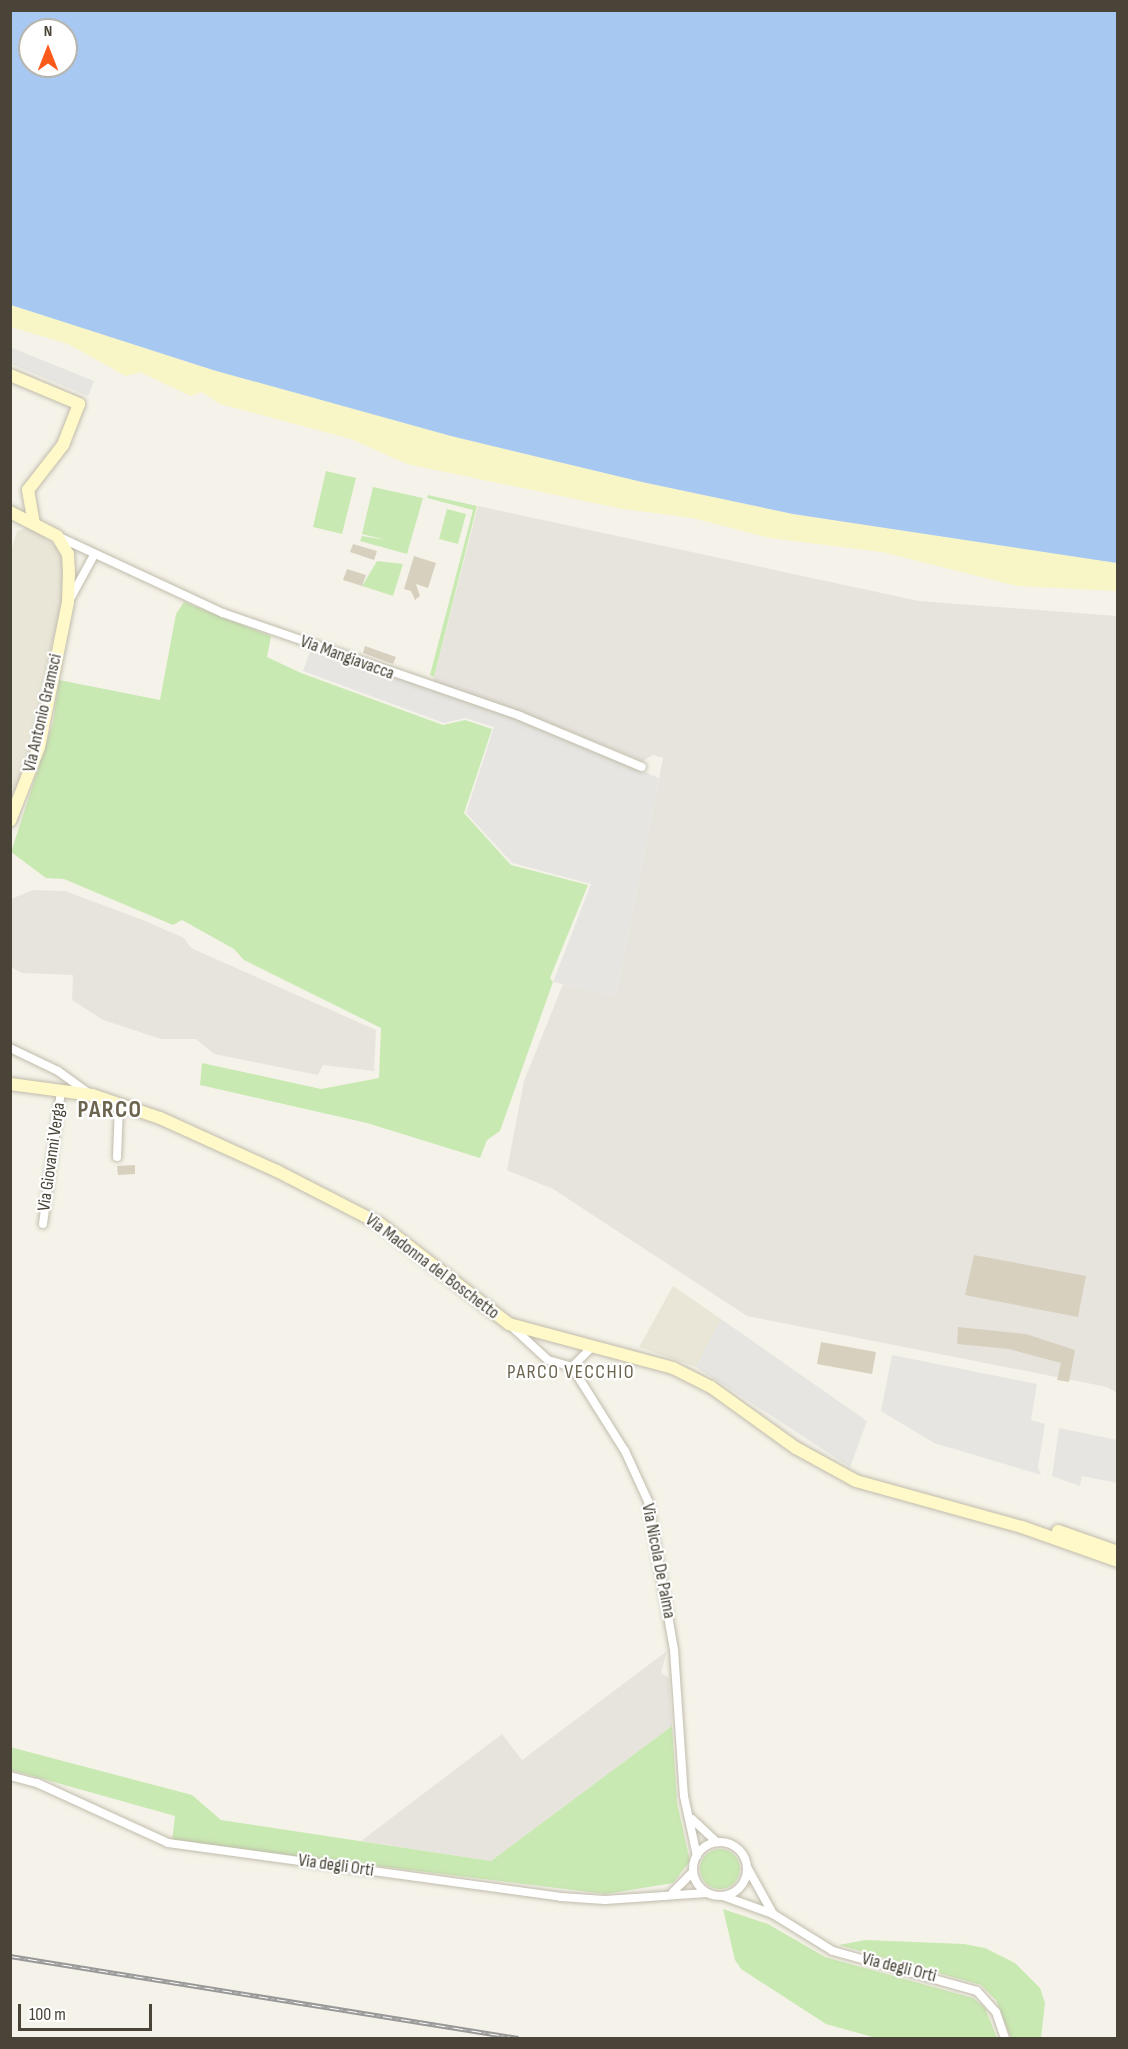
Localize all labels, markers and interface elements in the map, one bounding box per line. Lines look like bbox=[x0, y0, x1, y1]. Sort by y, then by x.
north arrow bbox=[18, 18, 78, 78]
text: N bbox=[44, 22, 52, 41]
street label: Via Mangiavacca bbox=[297, 631, 397, 685]
street label: Via Antonio Gramsci bbox=[19, 652, 67, 774]
district label: PARCO bbox=[77, 1096, 143, 1124]
street label: Via Giovanni Verga bbox=[34, 1101, 70, 1213]
street label: Via Madonna del Boschetto bbox=[361, 1210, 503, 1324]
district label: PARCO VECCHIO bbox=[507, 1360, 635, 1384]
street label: Via Nicola De Palma bbox=[636, 1502, 680, 1620]
street label: Via degli Orti bbox=[297, 1850, 375, 1882]
street label: Via degli Orti bbox=[859, 1948, 939, 1988]
scale bar bbox=[21, 1992, 154, 2030]
text: 100 m bbox=[29, 2004, 66, 2025]

